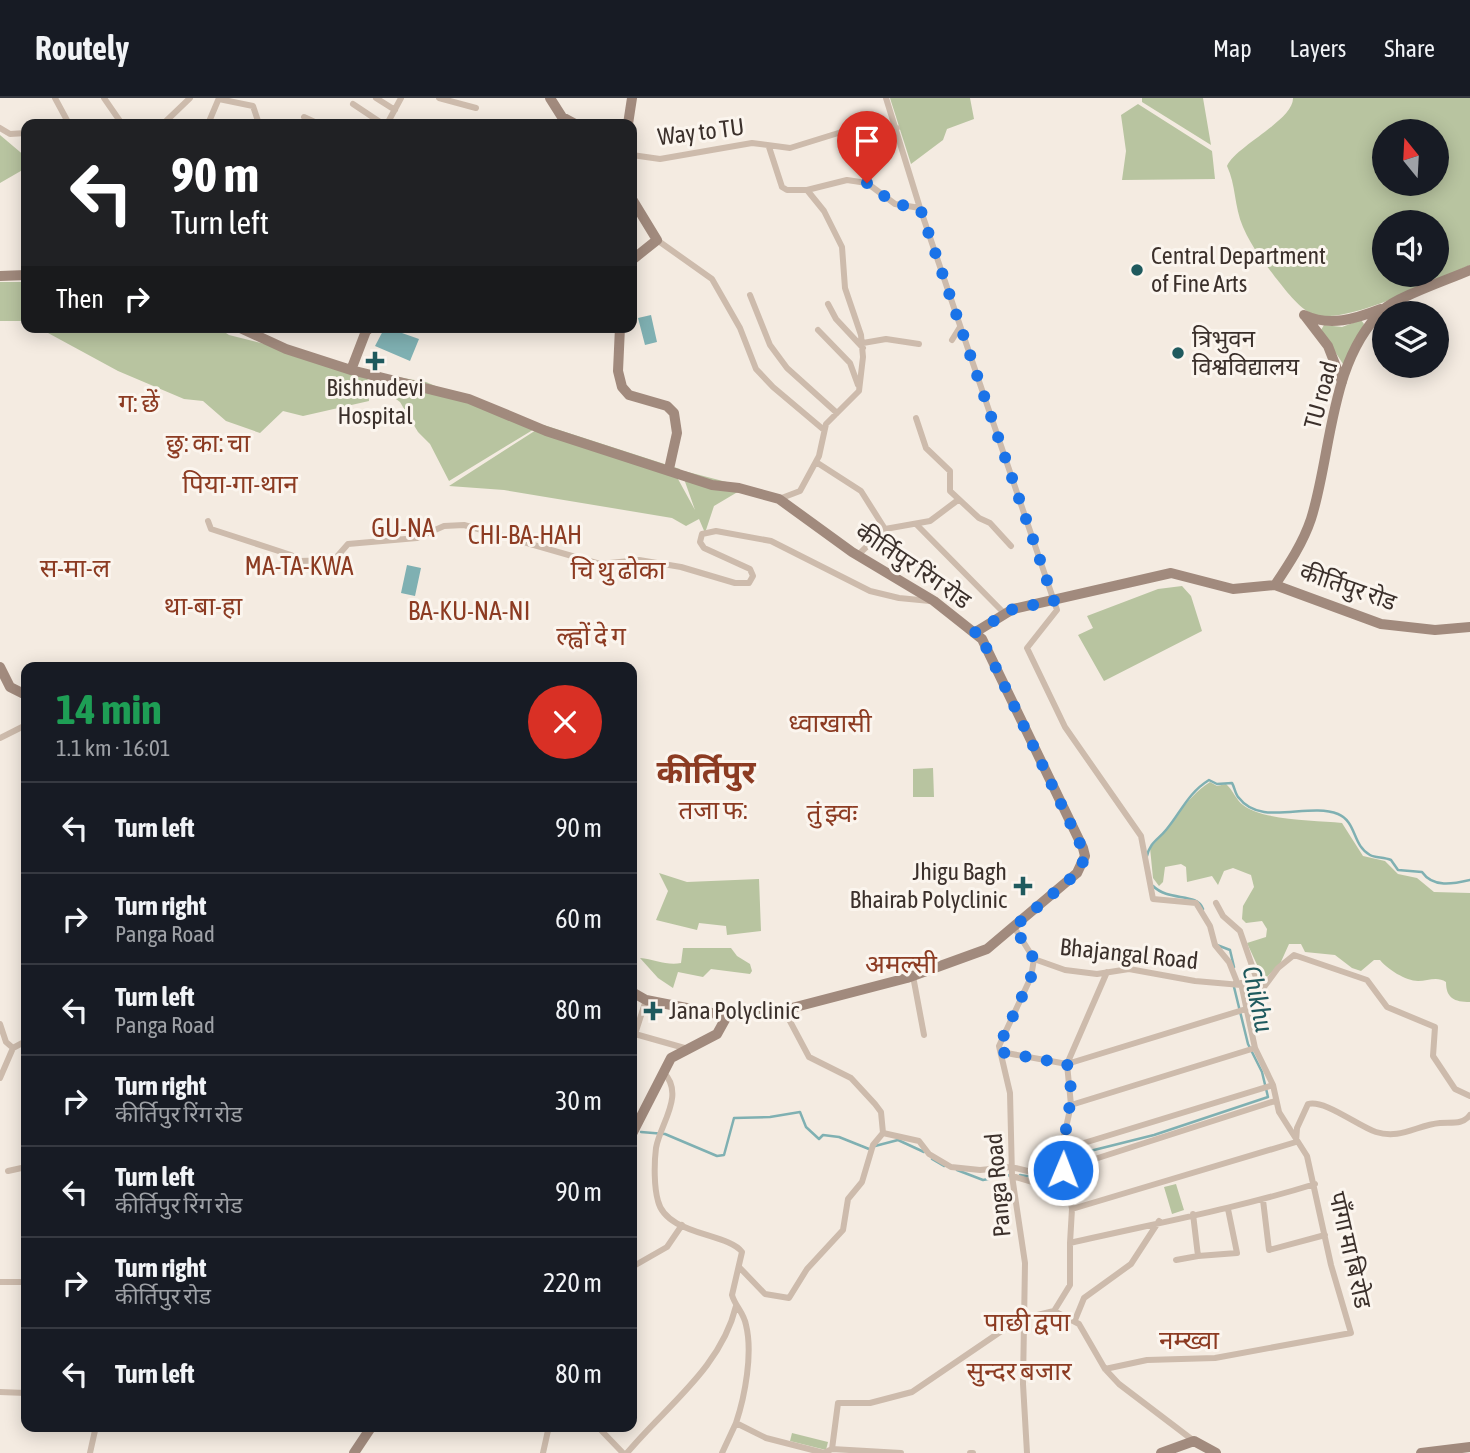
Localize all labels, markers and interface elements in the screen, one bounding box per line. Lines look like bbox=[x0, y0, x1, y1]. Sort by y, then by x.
text: Routely bbox=[35, 29, 129, 67]
text: Map bbox=[1213, 35, 1252, 62]
text: Layers bbox=[1290, 35, 1346, 62]
text: Share bbox=[1384, 35, 1435, 62]
pin bbox=[837, 111, 897, 183]
street label: Way to TU bbox=[656, 113, 746, 150]
north arrow bbox=[1372, 119, 1449, 196]
map controls bbox=[1372, 119, 1449, 378]
icon: arrive bbox=[848, 122, 886, 160]
text: 90 m bbox=[171, 146, 259, 202]
icon: left bbox=[56, 147, 147, 238]
text: Turn left bbox=[171, 204, 269, 241]
button: sound bbox=[1372, 210, 1449, 287]
place label: Central Department of Fine Arts bbox=[1151, 242, 1326, 297]
marker: Central Department of Fine Arts bbox=[1129, 262, 1145, 278]
icon: right bbox=[118, 280, 156, 318]
text: Then bbox=[56, 284, 104, 314]
button: layers bbox=[1372, 301, 1449, 378]
place label: त्रिभुवन विश्वविद्यालय bbox=[1192, 325, 1300, 380]
marker: त्रिभुवन विश्वविद्यालय bbox=[1170, 345, 1186, 361]
marker: Bishnudevi Hospital bbox=[365, 351, 385, 371]
street label: TU road bbox=[1299, 358, 1342, 432]
place label: Bishnudevi Hospital bbox=[326, 374, 424, 429]
district label: ग: छें bbox=[118, 388, 160, 418]
district label: छु: का: चा bbox=[166, 428, 252, 459]
district label: पिया-गा-थान bbox=[182, 469, 298, 499]
district label: GU-NA bbox=[371, 513, 435, 543]
street label: कीर्तिपुर रिंग रोड bbox=[849, 517, 977, 616]
district label: CHI-BA-HAH bbox=[468, 520, 582, 550]
district label: MA-TA-KWA bbox=[245, 551, 354, 581]
district label: स-मा-ल bbox=[40, 553, 111, 583]
district label: चि थु ढोका bbox=[570, 555, 667, 586]
street label: कीर्तिपुर रोड bbox=[1296, 557, 1401, 618]
district label: था-बा-हा bbox=[164, 591, 243, 621]
district label: BA-KU-NA-NI bbox=[408, 596, 530, 626]
district label: ल्ह्वों दे ग bbox=[556, 621, 626, 651]
text: 14 min bbox=[56, 685, 162, 733]
button: close bbox=[528, 685, 602, 759]
district label: ध्वाखासी bbox=[788, 708, 873, 738]
text: 1.1 km · 16:01 bbox=[56, 735, 171, 761]
district label: कीर्तिपुर bbox=[656, 753, 756, 792]
district label: तजा फ: bbox=[678, 795, 748, 825]
district label: तुं झ्वः bbox=[806, 798, 858, 829]
icon: left bbox=[56, 809, 94, 847]
text: Turn left bbox=[115, 813, 195, 843]
text: 90 m bbox=[555, 813, 602, 843]
place label: Jhigu Bagh Bhairab Polyclinic bbox=[850, 858, 1007, 913]
marker: Jhigu Bagh Bhairab Polyclinic bbox=[1013, 876, 1033, 896]
text: Turn right bbox=[115, 891, 206, 921]
icon: right bbox=[56, 900, 94, 938]
text: 60 m bbox=[555, 904, 602, 934]
text: Panga Road bbox=[115, 921, 215, 947]
street label: Bhajangal Road bbox=[1059, 933, 1200, 974]
district label: अमल्सी bbox=[865, 949, 938, 979]
water label: Chikhu bbox=[1236, 963, 1280, 1035]
text: Turn left bbox=[115, 982, 195, 1012]
icon: left bbox=[56, 991, 94, 1029]
text: 80 m bbox=[555, 995, 602, 1025]
place label: Jana Polyclinic bbox=[669, 997, 799, 1024]
marker: Jana Polyclinic bbox=[643, 1001, 663, 1021]
text: Panga Road bbox=[115, 1012, 215, 1038]
text: Turn right bbox=[115, 1071, 206, 1101]
icon: right bbox=[56, 1082, 94, 1120]
text: 30 m bbox=[555, 1086, 602, 1116]
text: कीर्तिपुर रिंग रोड bbox=[115, 1101, 242, 1127]
street label: Panga Road bbox=[980, 1132, 1015, 1238]
position arrow bbox=[1026, 1133, 1100, 1207]
text: Turn left bbox=[115, 1162, 195, 1192]
icon: left bbox=[56, 1173, 94, 1211]
text: 90 m bbox=[555, 1177, 602, 1207]
street label: पाँगा मा बि रोड bbox=[1324, 1189, 1377, 1312]
text: कीर्तिपुर रिंग रोड bbox=[115, 1192, 242, 1218]
text: Turn right bbox=[115, 1253, 206, 1283]
icon: right bbox=[56, 1264, 94, 1302]
text: 220 m bbox=[543, 1268, 602, 1298]
text: कीर्तिपुर रोड bbox=[115, 1283, 211, 1309]
district label: पाछी द्वपा bbox=[984, 1307, 1071, 1337]
district label: नम्ख्वा bbox=[1159, 1325, 1220, 1355]
icon: left bbox=[56, 1355, 94, 1393]
district label: सुन्दर बजार bbox=[966, 1356, 1073, 1387]
text: Turn left bbox=[115, 1359, 195, 1389]
text: 80 m bbox=[555, 1359, 602, 1389]

